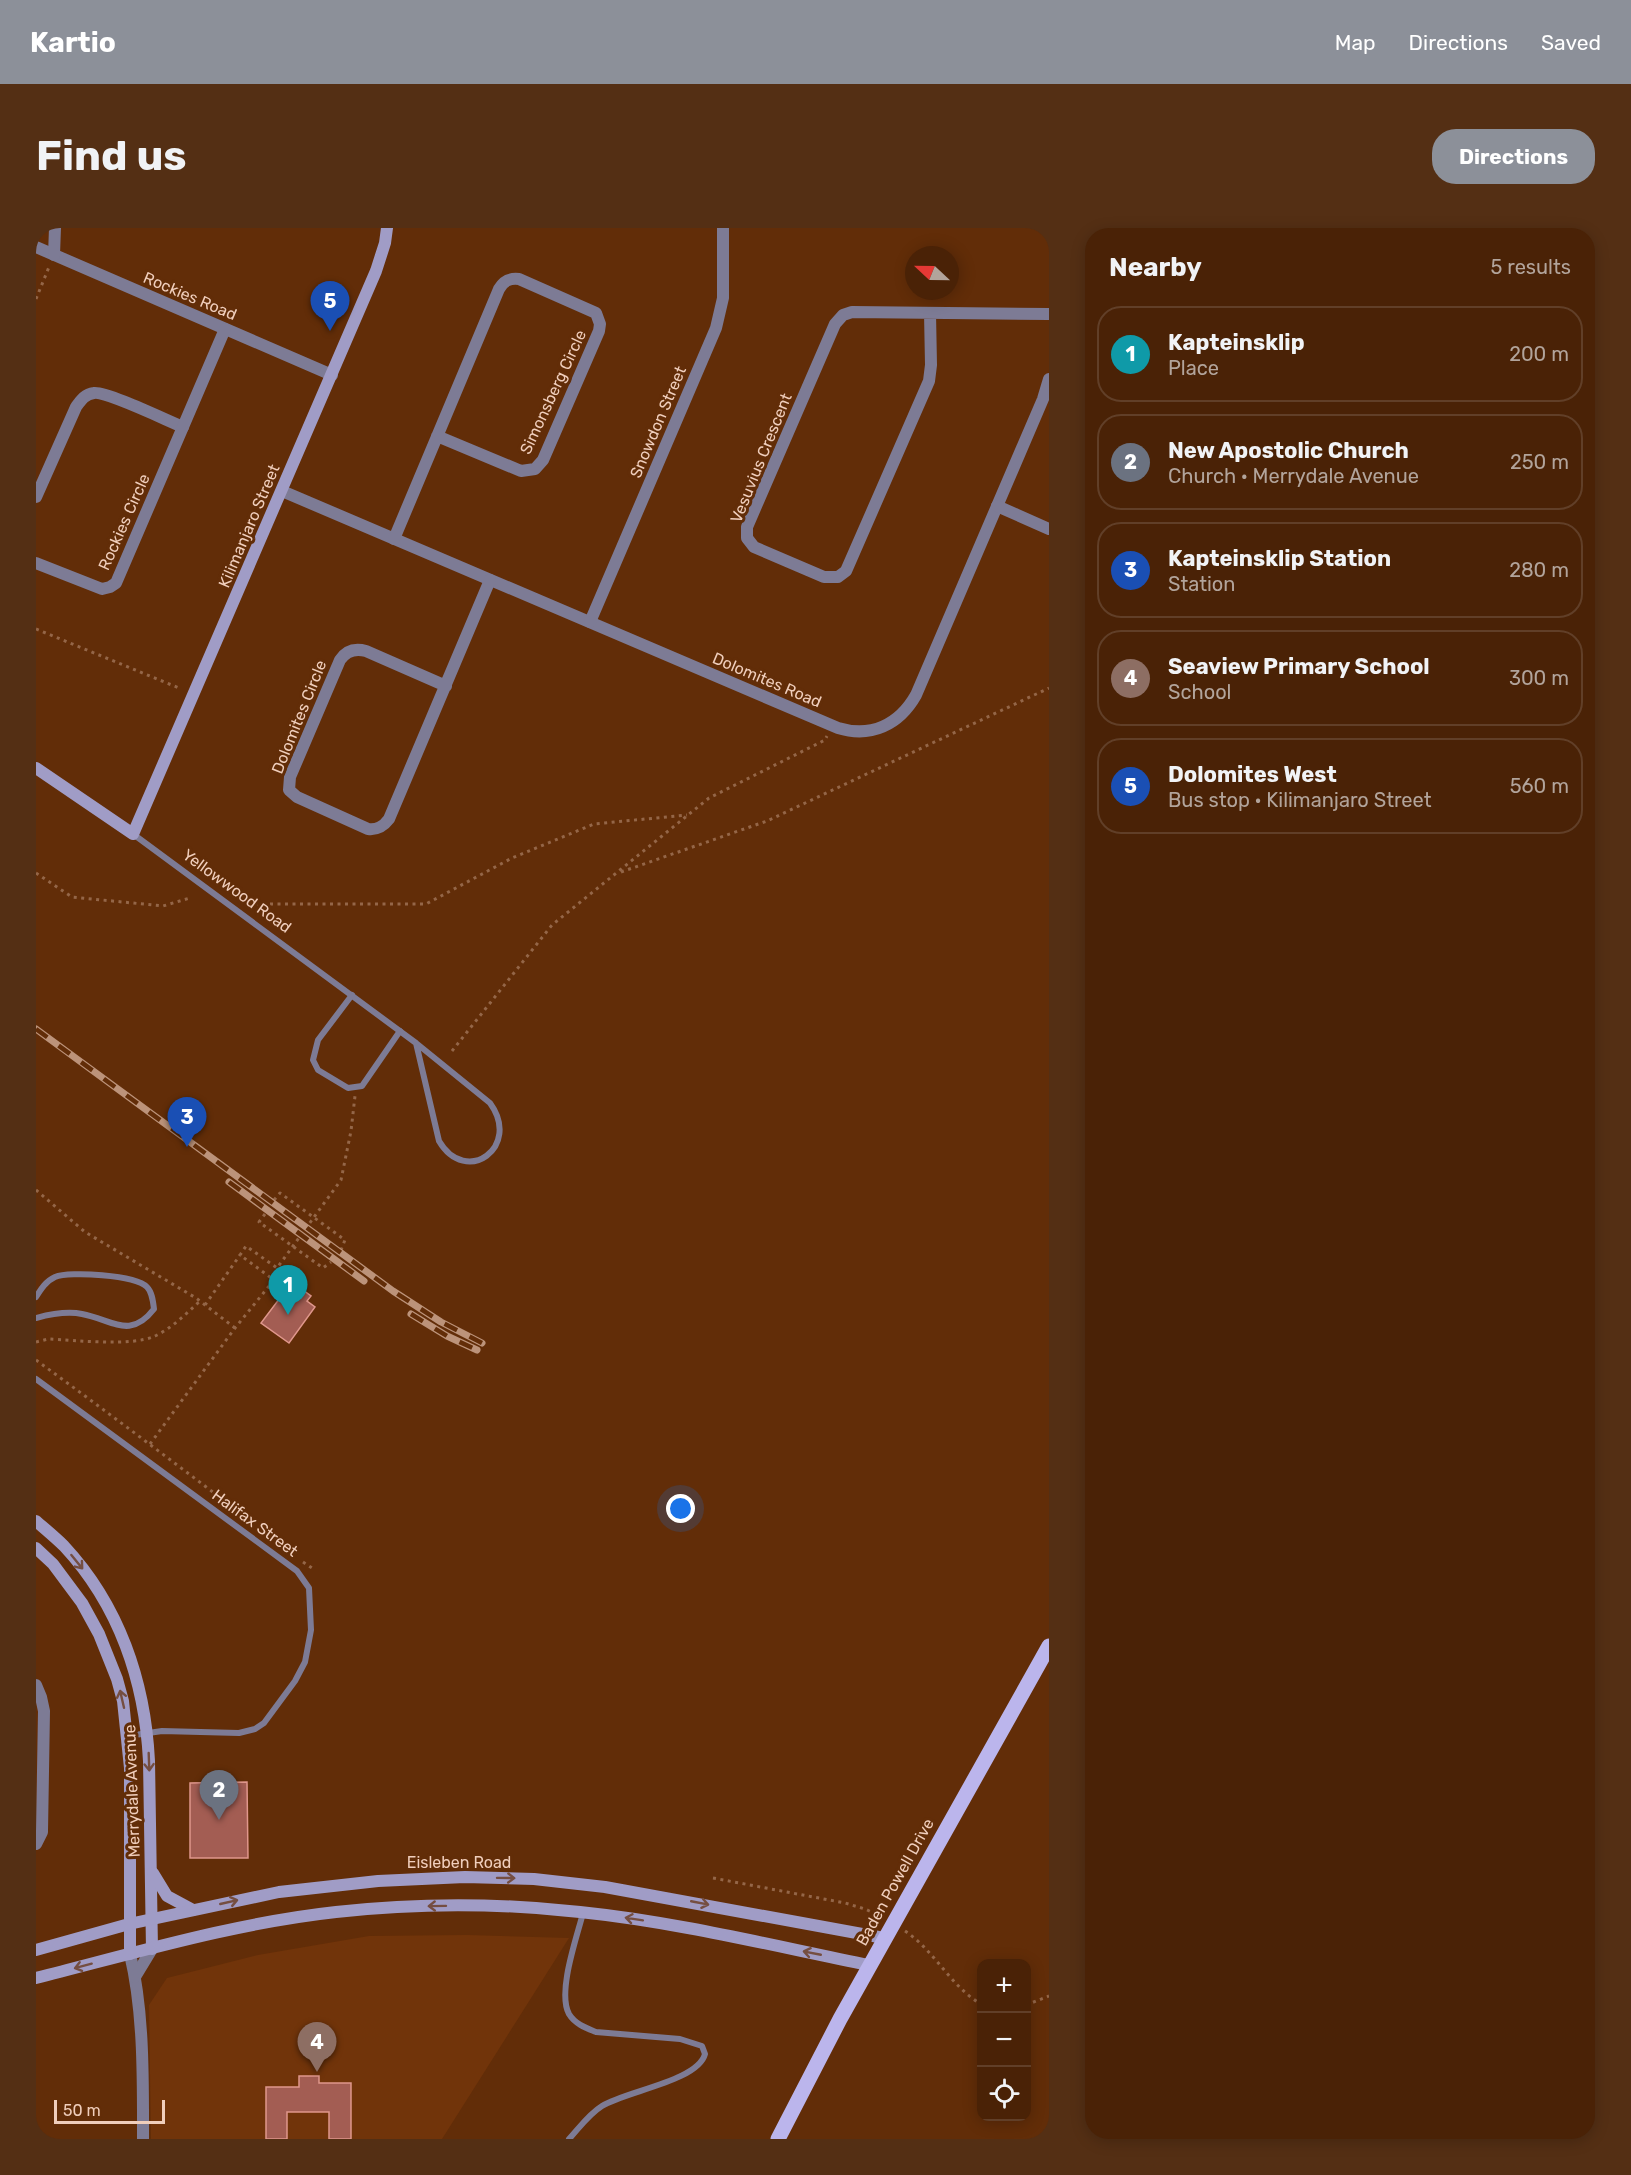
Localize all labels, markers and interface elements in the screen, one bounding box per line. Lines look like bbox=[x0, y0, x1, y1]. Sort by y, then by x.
text: Kartio bbox=[30, 26, 116, 59]
text: Map bbox=[1335, 30, 1376, 55]
text: Directions bbox=[1409, 30, 1508, 55]
text: Saved bbox=[1541, 30, 1601, 55]
button: Directions bbox=[1432, 129, 1595, 184]
text: Find us bbox=[36, 131, 187, 181]
north arrow bbox=[905, 246, 959, 300]
text: Nearby bbox=[1109, 252, 1202, 283]
text: 5 results bbox=[1490, 255, 1571, 279]
street label: Rockies Road bbox=[141, 268, 239, 324]
pin: 5 bbox=[310, 282, 350, 331]
street label: Simonsberg Circle bbox=[516, 327, 590, 457]
text: Kapteinsklip bbox=[1168, 329, 1305, 356]
text: 1 bbox=[1126, 342, 1135, 366]
text: 200 m bbox=[1509, 342, 1569, 366]
text: Place bbox=[1168, 356, 1219, 380]
street label: Snowdon Street bbox=[626, 363, 690, 481]
street label: Vesuvius Crescent bbox=[726, 390, 796, 526]
text: New Apostolic Church bbox=[1168, 437, 1409, 464]
text: 2 bbox=[1124, 450, 1137, 474]
text: 250 m bbox=[1510, 450, 1569, 474]
street label: Kilimanjaro Street bbox=[214, 461, 284, 591]
text: Church · Merrydale Avenue bbox=[1168, 464, 1419, 488]
street label: Rockies Circle bbox=[94, 471, 154, 573]
text: Kapteinsklip Station bbox=[1168, 545, 1391, 572]
text: 3 bbox=[1124, 558, 1137, 582]
text: 280 m bbox=[1509, 558, 1569, 582]
text: Station bbox=[1168, 572, 1235, 596]
street label: Dolomites Road bbox=[710, 648, 824, 712]
text: Seaview Primary School bbox=[1168, 653, 1430, 680]
street label: Dolomites Circle bbox=[268, 657, 330, 777]
text: 4 bbox=[1124, 666, 1137, 690]
text: 300 m bbox=[1509, 666, 1569, 690]
text: School bbox=[1168, 680, 1231, 704]
text: Dolomites West bbox=[1168, 761, 1337, 788]
text: 5 bbox=[1124, 774, 1137, 798]
text: 560 m bbox=[1510, 774, 1569, 798]
text: Bus stop · Kilimanjaro Street bbox=[1168, 788, 1432, 812]
street label: Yellowwood Road bbox=[179, 845, 295, 937]
pin: 3 bbox=[168, 1098, 206, 1147]
pin: 1 bbox=[268, 1266, 308, 1315]
street label: Halifax Street bbox=[208, 1485, 302, 1561]
your location bbox=[666, 1494, 695, 1523]
one-way arrow bbox=[71, 1554, 84, 1570]
one-way arrow bbox=[115, 1689, 127, 1708]
street label: Merrydale Avenue bbox=[120, 1724, 144, 1858]
one-way arrow bbox=[144, 1751, 155, 1771]
pin: 2 bbox=[200, 1770, 238, 1820]
street label: Baden Powell Drive bbox=[852, 1815, 938, 1949]
street label: Eisleben Road bbox=[407, 1853, 511, 1872]
one-way arrow bbox=[496, 1872, 516, 1884]
one-way arrow bbox=[219, 1896, 238, 1907]
one-way arrow bbox=[689, 1898, 709, 1909]
one-way arrow bbox=[428, 1900, 448, 1911]
one-way arrow bbox=[625, 1914, 644, 1925]
one-way arrow bbox=[803, 1947, 822, 1958]
map controls bbox=[977, 1959, 1031, 2121]
button: + bbox=[977, 1959, 1031, 2013]
one-way arrow bbox=[74, 1961, 93, 1972]
button: − bbox=[977, 2013, 1031, 2067]
pin: 4 bbox=[298, 2022, 336, 2072]
button: locate bbox=[977, 2067, 1031, 2121]
scale bar bbox=[54, 2097, 165, 2124]
text: 50 m bbox=[63, 2101, 101, 2120]

